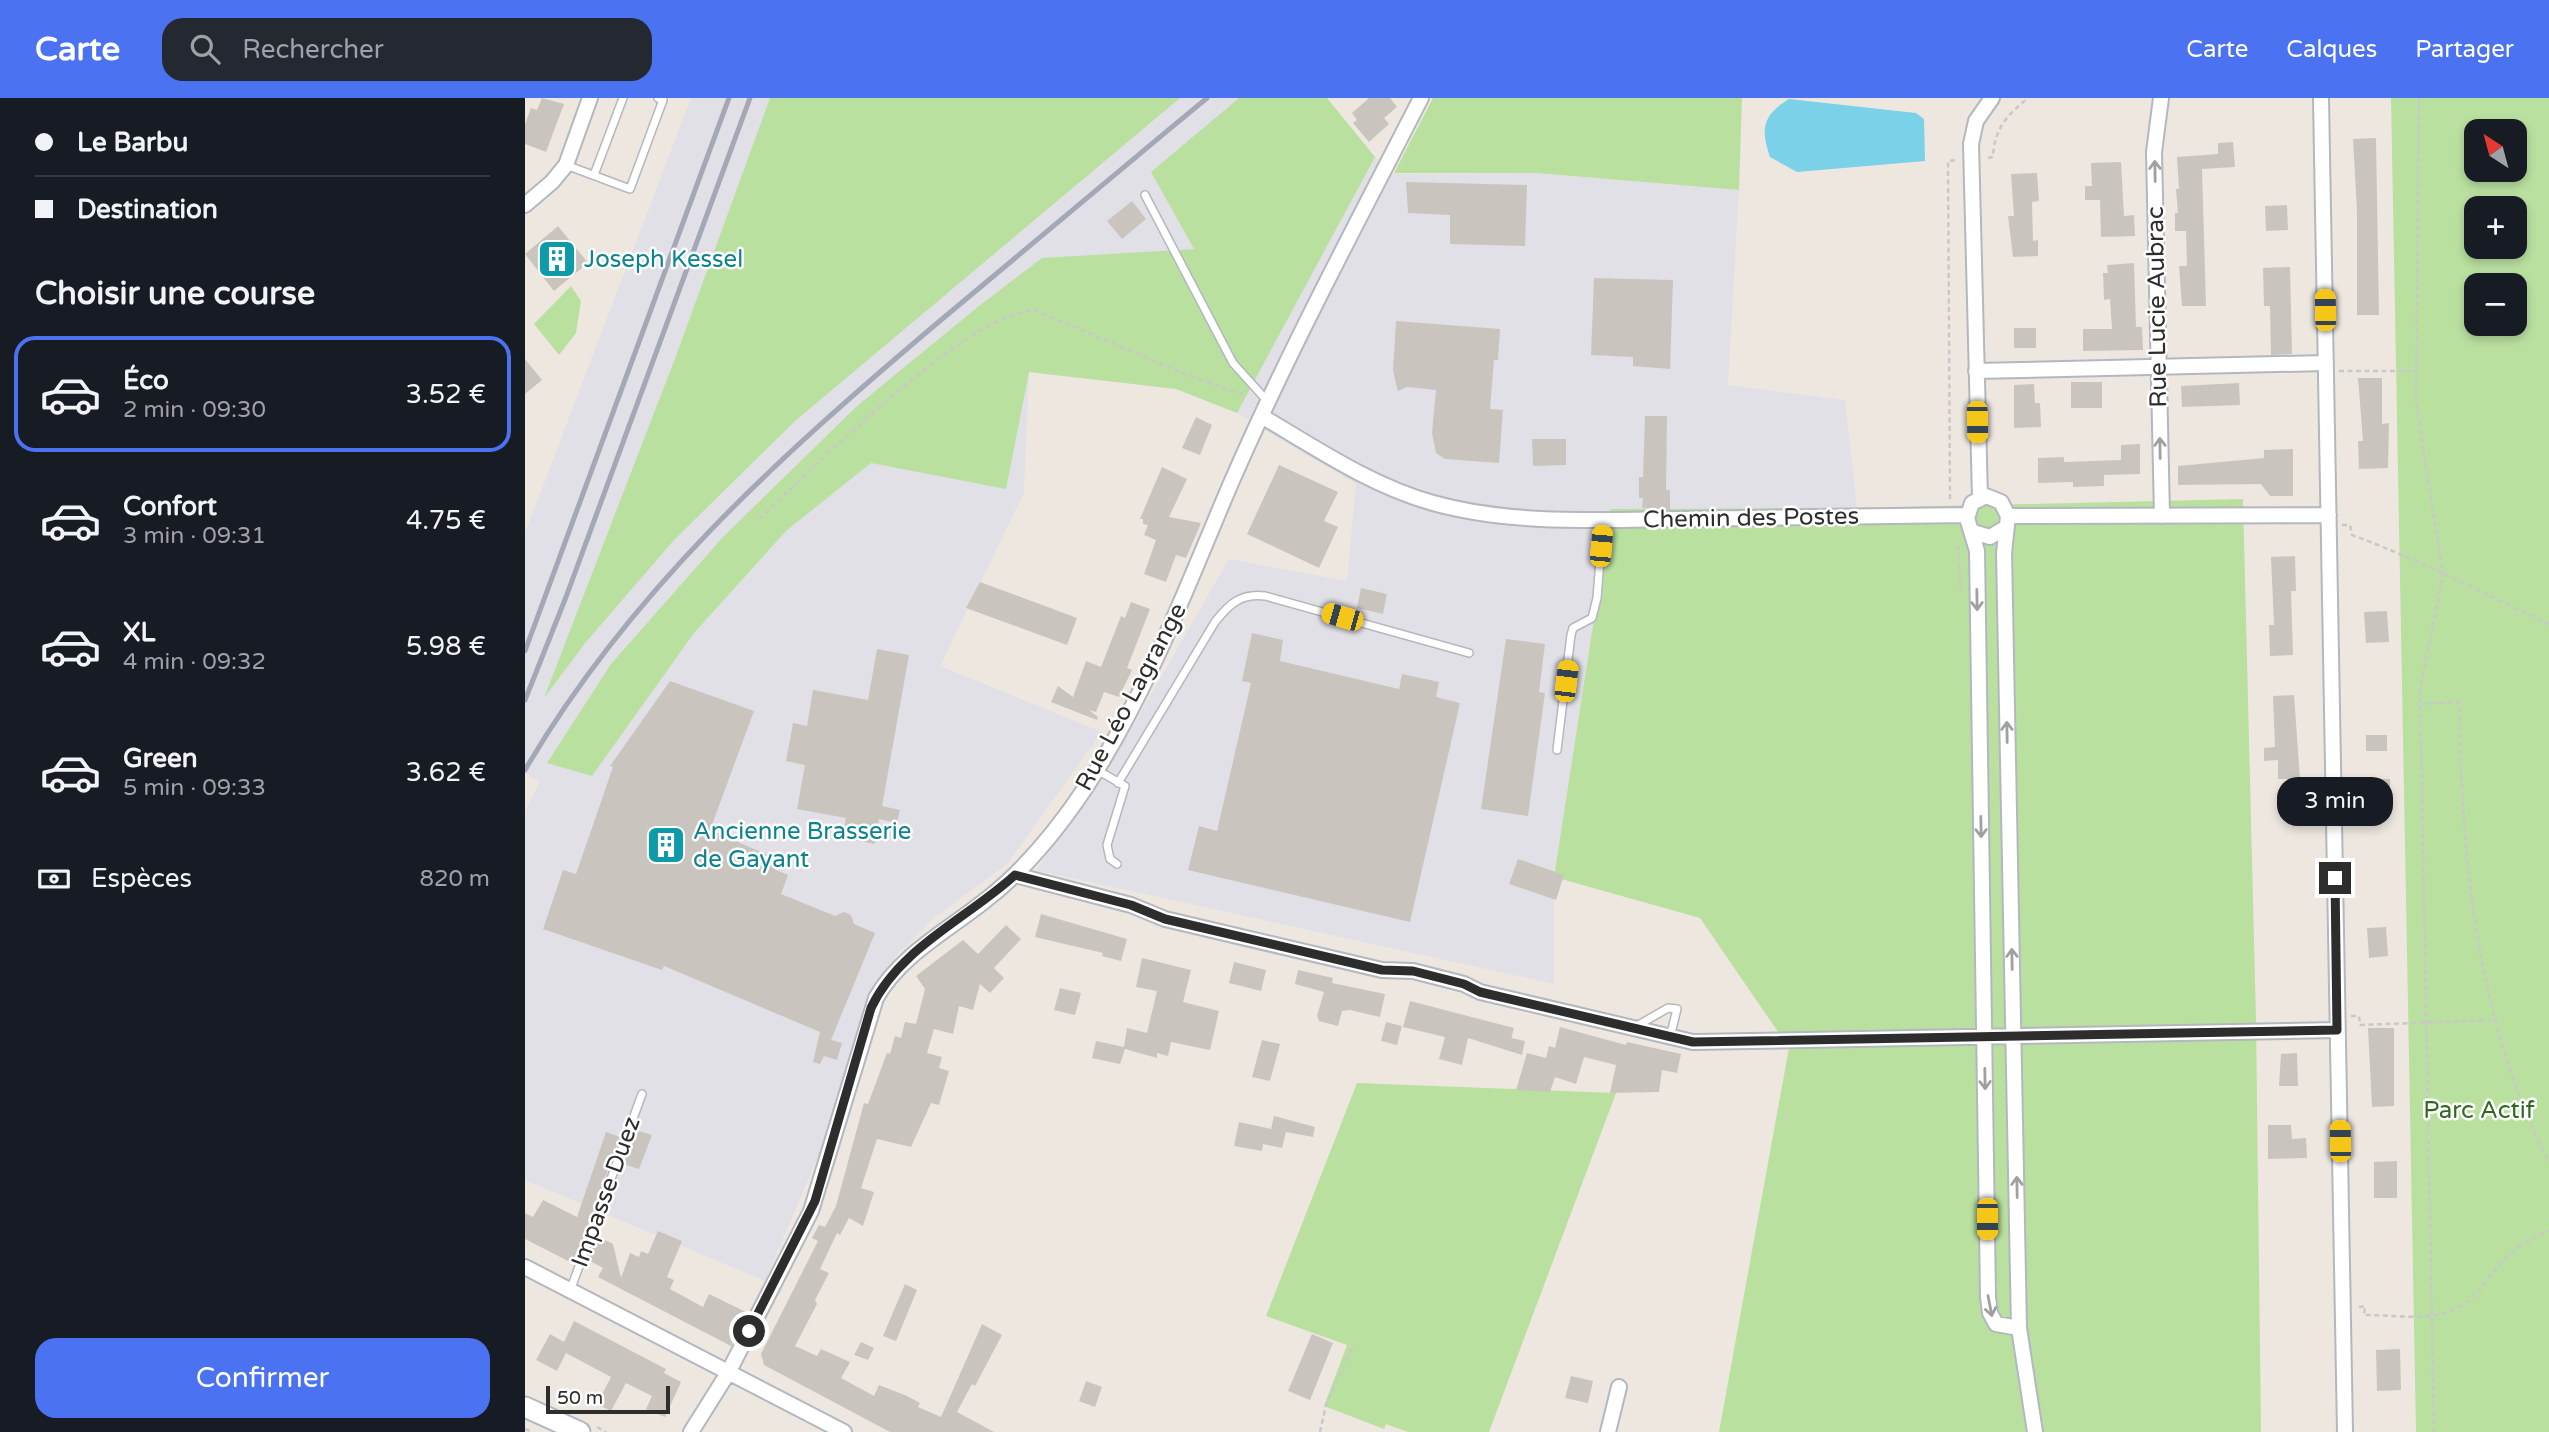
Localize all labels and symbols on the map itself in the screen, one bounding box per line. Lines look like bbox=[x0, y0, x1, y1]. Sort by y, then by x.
north arrow bbox=[2464, 119, 2527, 182]
one-way arrow bbox=[2148, 160, 2161, 183]
street label: Rue Lucie Aubrac bbox=[2141, 206, 2173, 408]
building icon: Joseph Kessel bbox=[536, 238, 578, 280]
place label: Joseph Kessel bbox=[584, 245, 743, 274]
car bbox=[2315, 289, 2336, 331]
car bbox=[1967, 401, 1988, 443]
one-way arrow bbox=[2154, 436, 2167, 459]
street label: Chemin des Postes bbox=[1643, 502, 1859, 534]
car bbox=[1589, 524, 1614, 568]
one-way arrow bbox=[1971, 588, 1984, 611]
street label: Rue Léo Lagrange bbox=[1069, 598, 1193, 796]
car bbox=[1319, 601, 1366, 633]
car bbox=[1554, 659, 1579, 703]
one-way arrow bbox=[2001, 720, 2014, 743]
callout: 3 min bbox=[2277, 776, 2393, 826]
one-way arrow bbox=[1975, 815, 1988, 838]
place label: Ancienne Brasserie de Gayant bbox=[693, 817, 911, 874]
building icon: Ancienne Brasserie de Gayant bbox=[645, 824, 687, 866]
route end bbox=[2319, 862, 2351, 894]
one-way arrow bbox=[2005, 948, 2019, 971]
one-way arrow bbox=[1978, 1067, 1992, 1090]
park label: Parc Actif bbox=[2423, 1096, 2536, 1125]
street label: Impasse Duez bbox=[565, 1113, 647, 1271]
car bbox=[2330, 1120, 2351, 1162]
one-way arrow bbox=[2010, 1175, 2023, 1198]
car bbox=[1977, 1198, 1998, 1240]
one-way arrow bbox=[1984, 1294, 1997, 1317]
route start bbox=[733, 1315, 765, 1347]
scale bar bbox=[546, 1383, 670, 1415]

